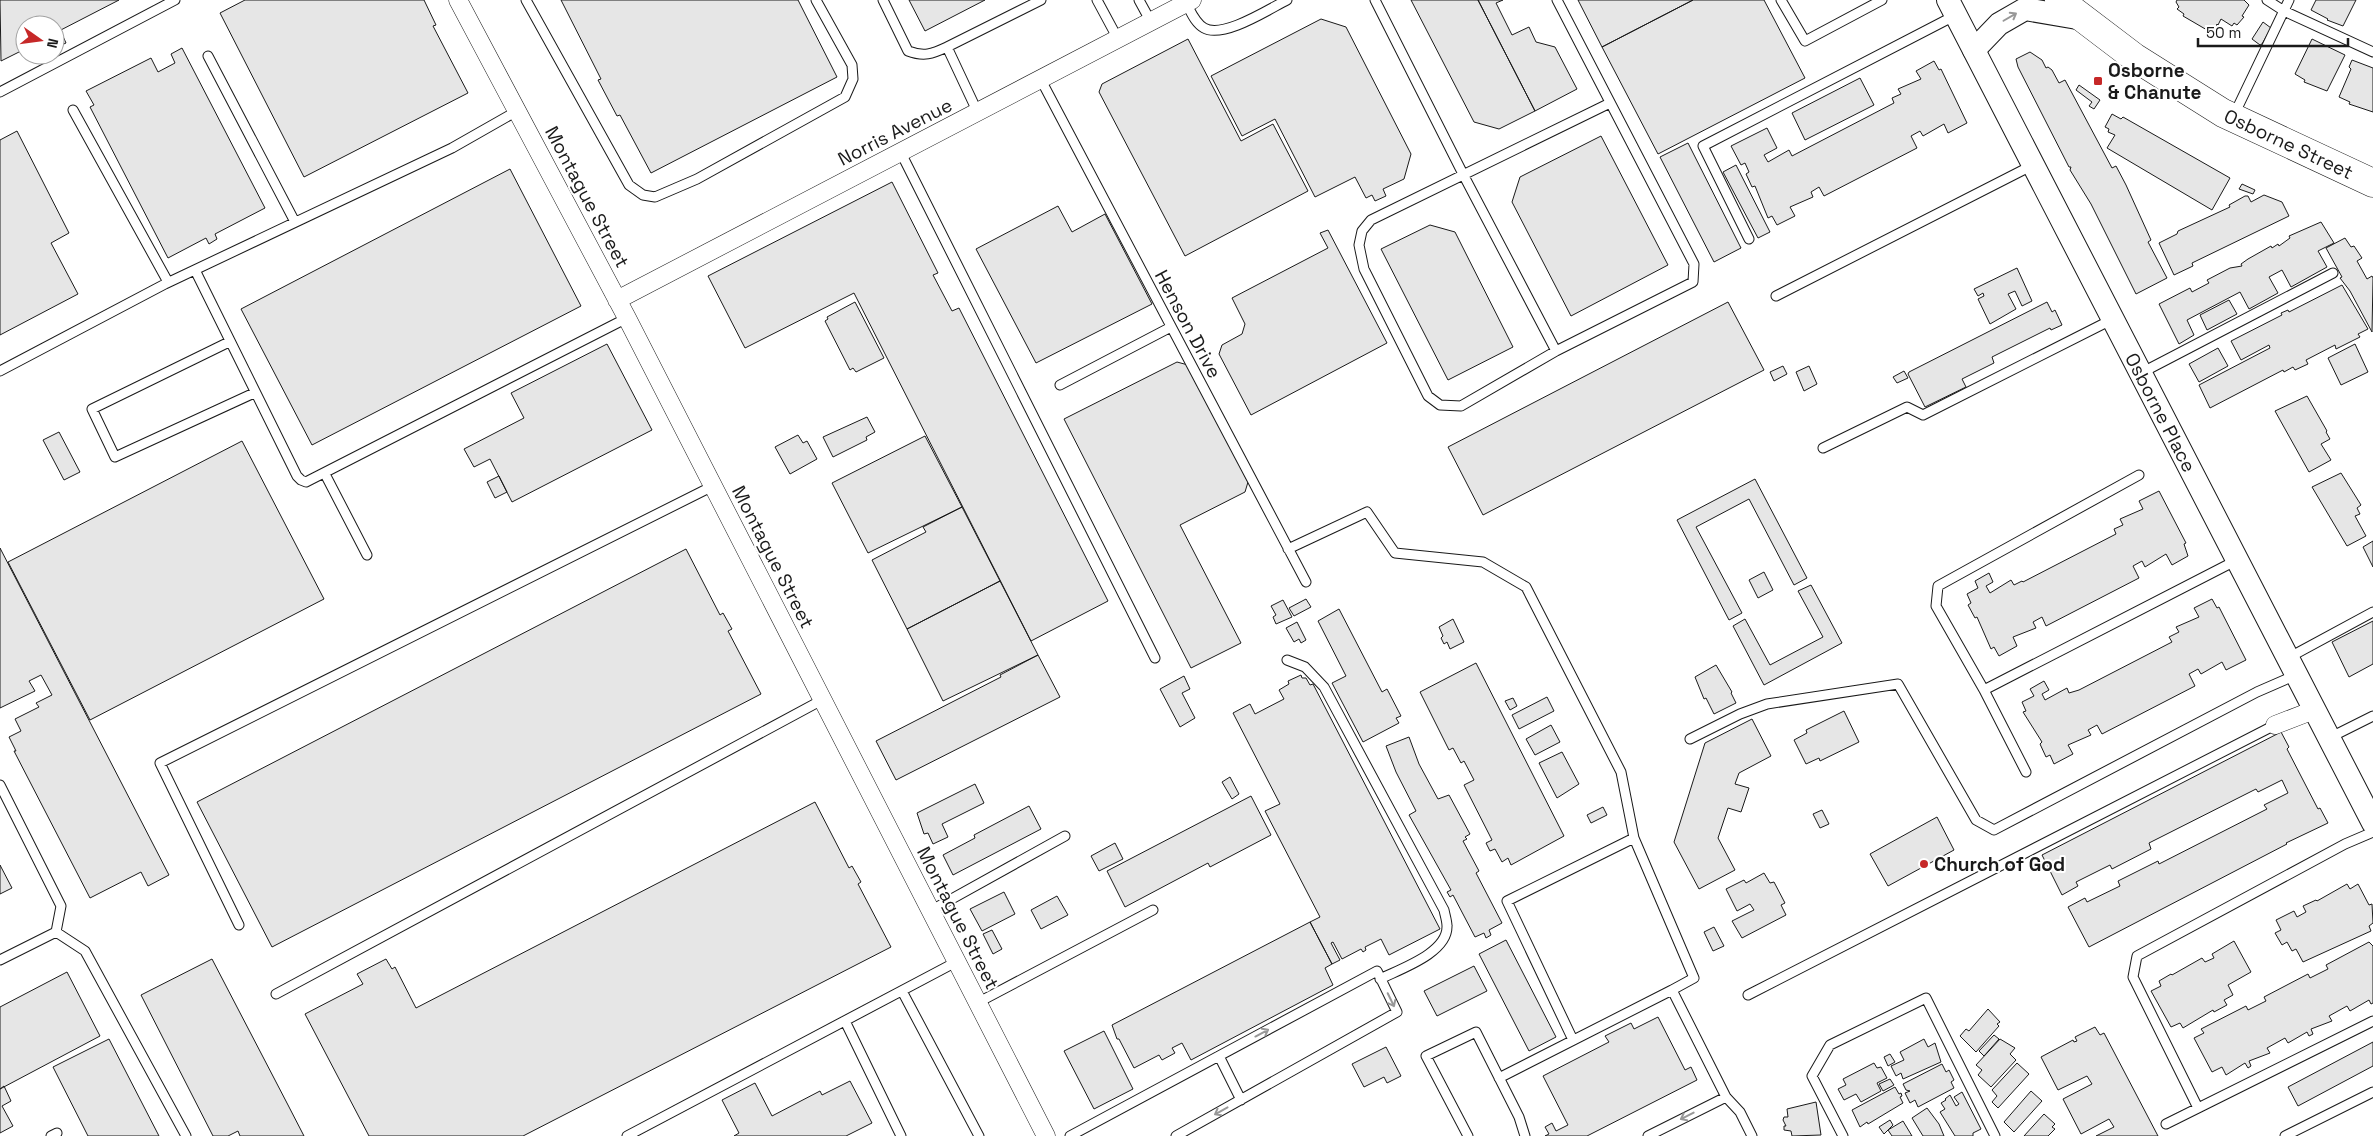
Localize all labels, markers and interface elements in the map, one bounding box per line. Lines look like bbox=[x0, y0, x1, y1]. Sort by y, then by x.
one-way arrow bbox=[2002, 12, 2017, 22]
north arrow bbox=[15, 15, 65, 65]
scale bar bbox=[2198, 15, 2348, 47]
text: 50 m bbox=[2206, 23, 2241, 42]
text: N bbox=[43, 36, 62, 50]
place label: Osborne & Chanute bbox=[2108, 58, 2202, 105]
marker: Osborne & Chanute bbox=[2092, 75, 2104, 87]
street label: Norris Avenue bbox=[834, 92, 956, 172]
street label: Osborne Street bbox=[2220, 103, 2357, 185]
street label: Montague Street bbox=[539, 122, 635, 272]
street label: Henson Drive bbox=[1149, 266, 1227, 382]
street label: Osborne Place bbox=[2120, 348, 2202, 476]
street label: Montague Street bbox=[726, 481, 820, 633]
street label: Montague Street bbox=[911, 842, 1005, 994]
place label: Church of God bbox=[1934, 852, 2065, 877]
marker: Church of God bbox=[1918, 858, 1930, 870]
one-way arrow bbox=[1387, 992, 1396, 1007]
one-way arrow bbox=[1254, 1028, 1269, 1038]
one-way arrow bbox=[1213, 1106, 1228, 1116]
one-way arrow bbox=[1680, 1112, 1695, 1121]

